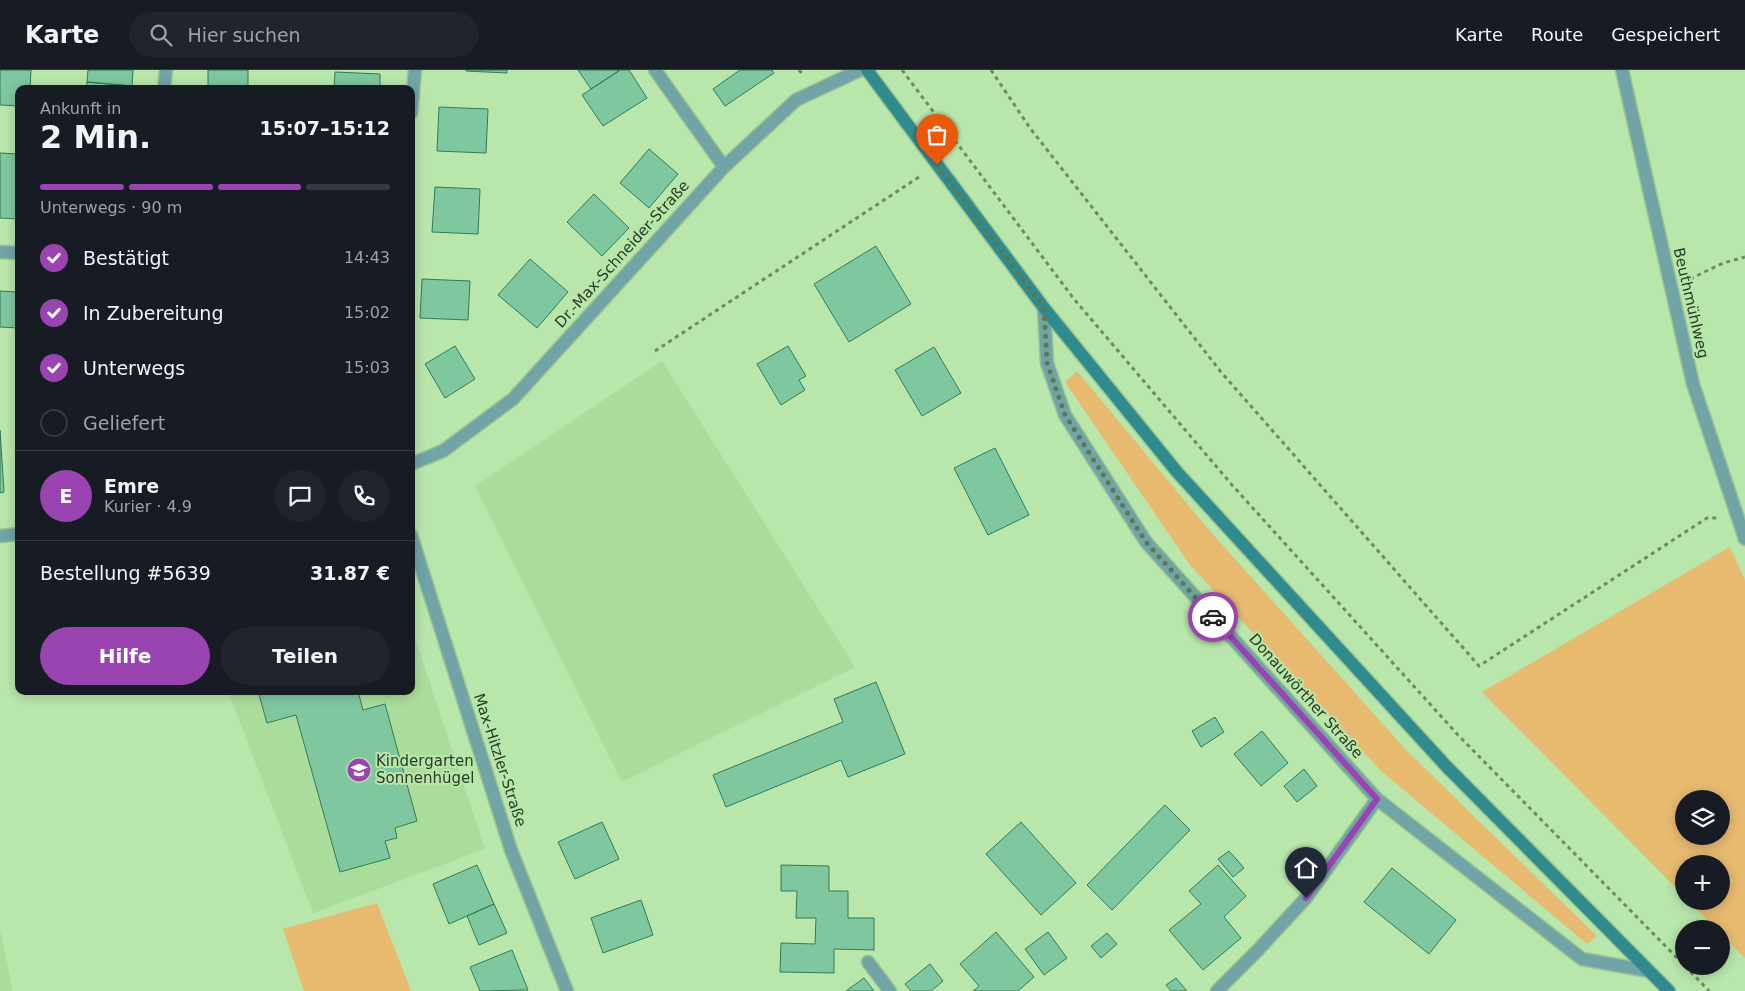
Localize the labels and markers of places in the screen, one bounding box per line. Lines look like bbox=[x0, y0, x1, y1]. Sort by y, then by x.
pin bbox=[916, 114, 958, 165]
place label: Kindergarten Sonnenhügel bbox=[376, 752, 474, 787]
school or university icon: Kindergarten Sonnenhügel bbox=[346, 757, 372, 783]
pin bbox=[1285, 847, 1327, 898]

